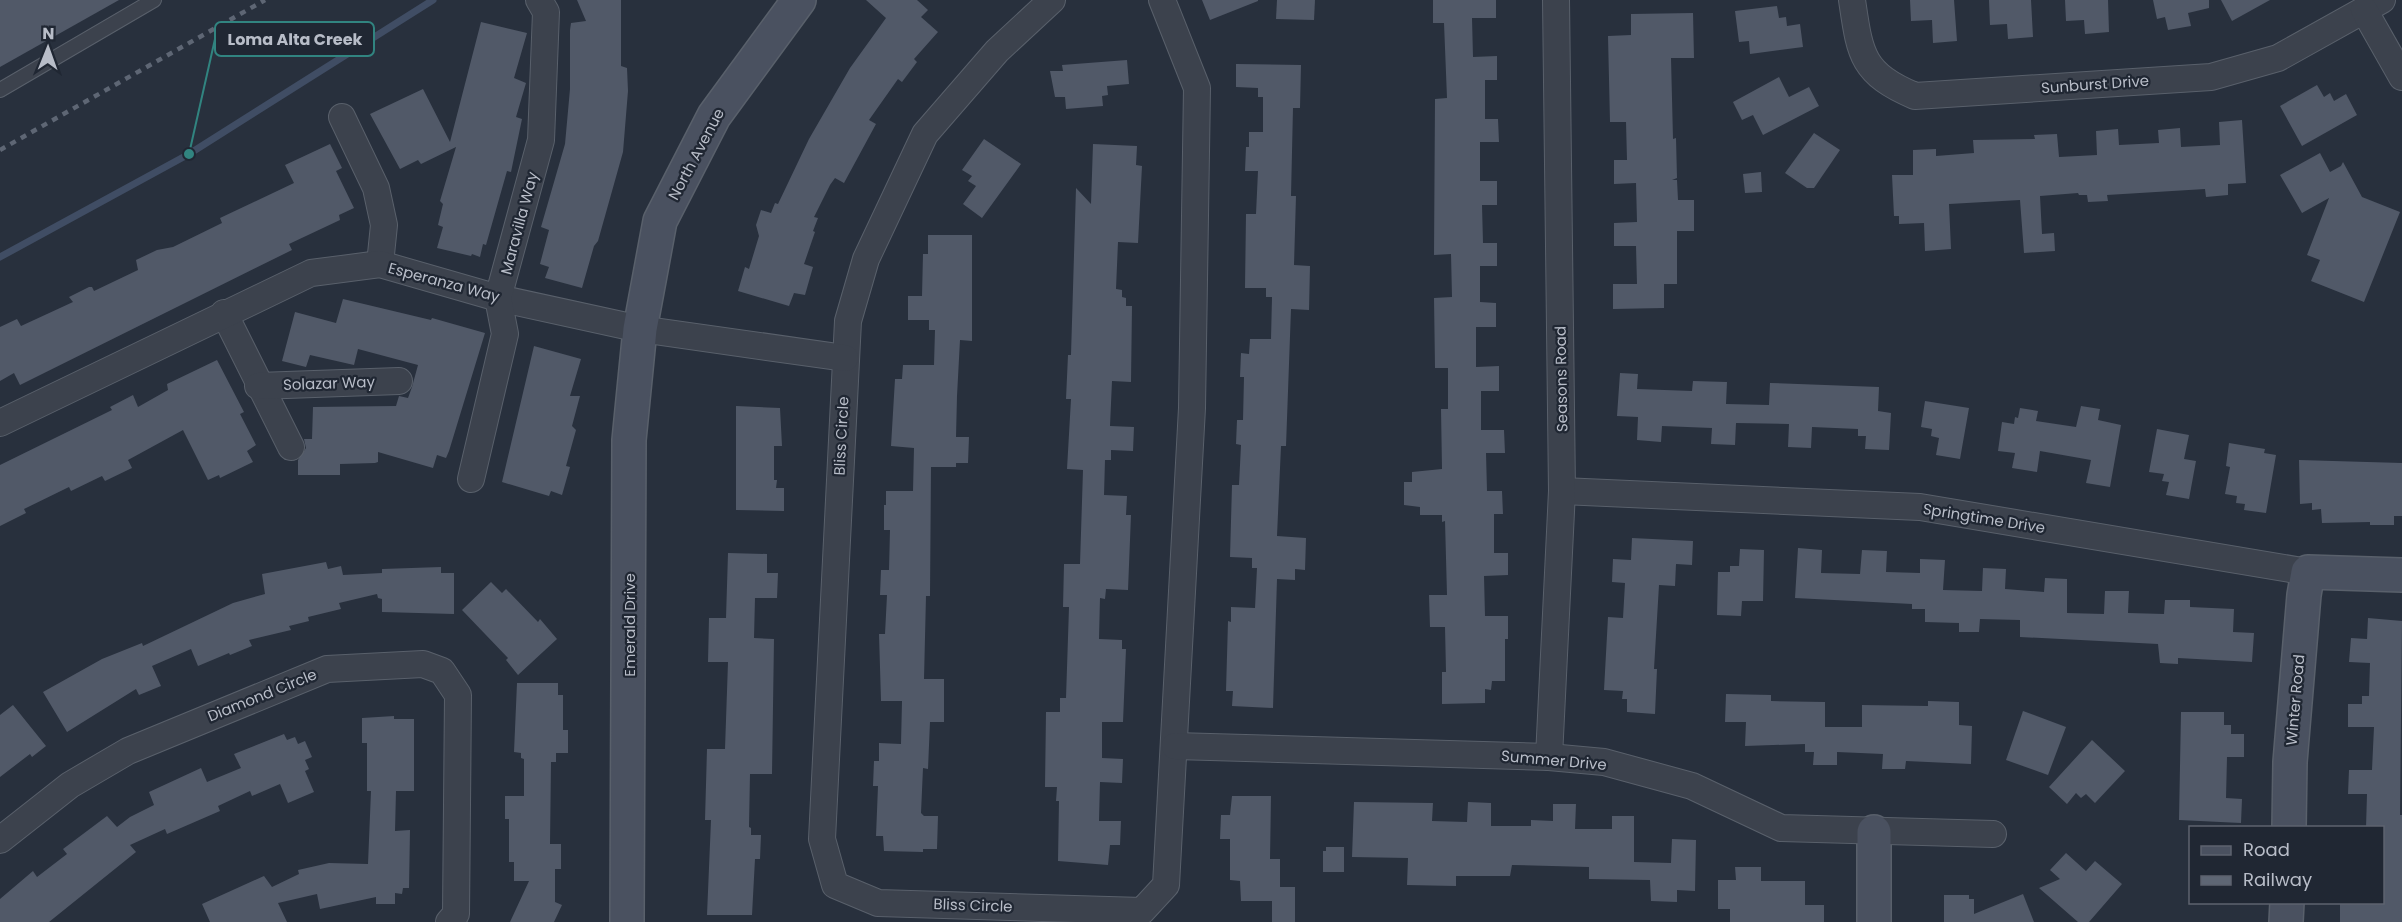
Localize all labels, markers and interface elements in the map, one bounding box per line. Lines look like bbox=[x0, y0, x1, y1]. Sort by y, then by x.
north arrow bbox=[18, 18, 78, 78]
text: N bbox=[42, 22, 54, 45]
callout: Loma Alta Creek bbox=[215, 22, 374, 56]
text: Loma Alta Creek bbox=[228, 28, 363, 51]
street label: Sunburst Drive bbox=[2040, 70, 2150, 98]
street label: North Avenue bbox=[663, 104, 729, 204]
street label: Maravilla Way bbox=[495, 169, 543, 277]
street label: Esperanza Way bbox=[386, 257, 503, 307]
street label: Seasons Road bbox=[1550, 326, 1572, 432]
street label: Solazar Way bbox=[283, 371, 376, 395]
street label: Bliss Circle bbox=[828, 396, 854, 476]
street label: Springtime Drive bbox=[1921, 498, 2047, 538]
street label: Emerald Drive bbox=[619, 573, 640, 677]
street label: Winter Road bbox=[2281, 654, 2309, 746]
street label: Diamond Circle bbox=[204, 663, 320, 727]
street label: Summer Drive bbox=[1500, 745, 1608, 775]
legend bbox=[2189, 826, 2384, 904]
text: Road bbox=[2243, 837, 2290, 862]
text: Railway bbox=[2243, 867, 2312, 892]
street label: Bliss Circle bbox=[933, 893, 1013, 917]

